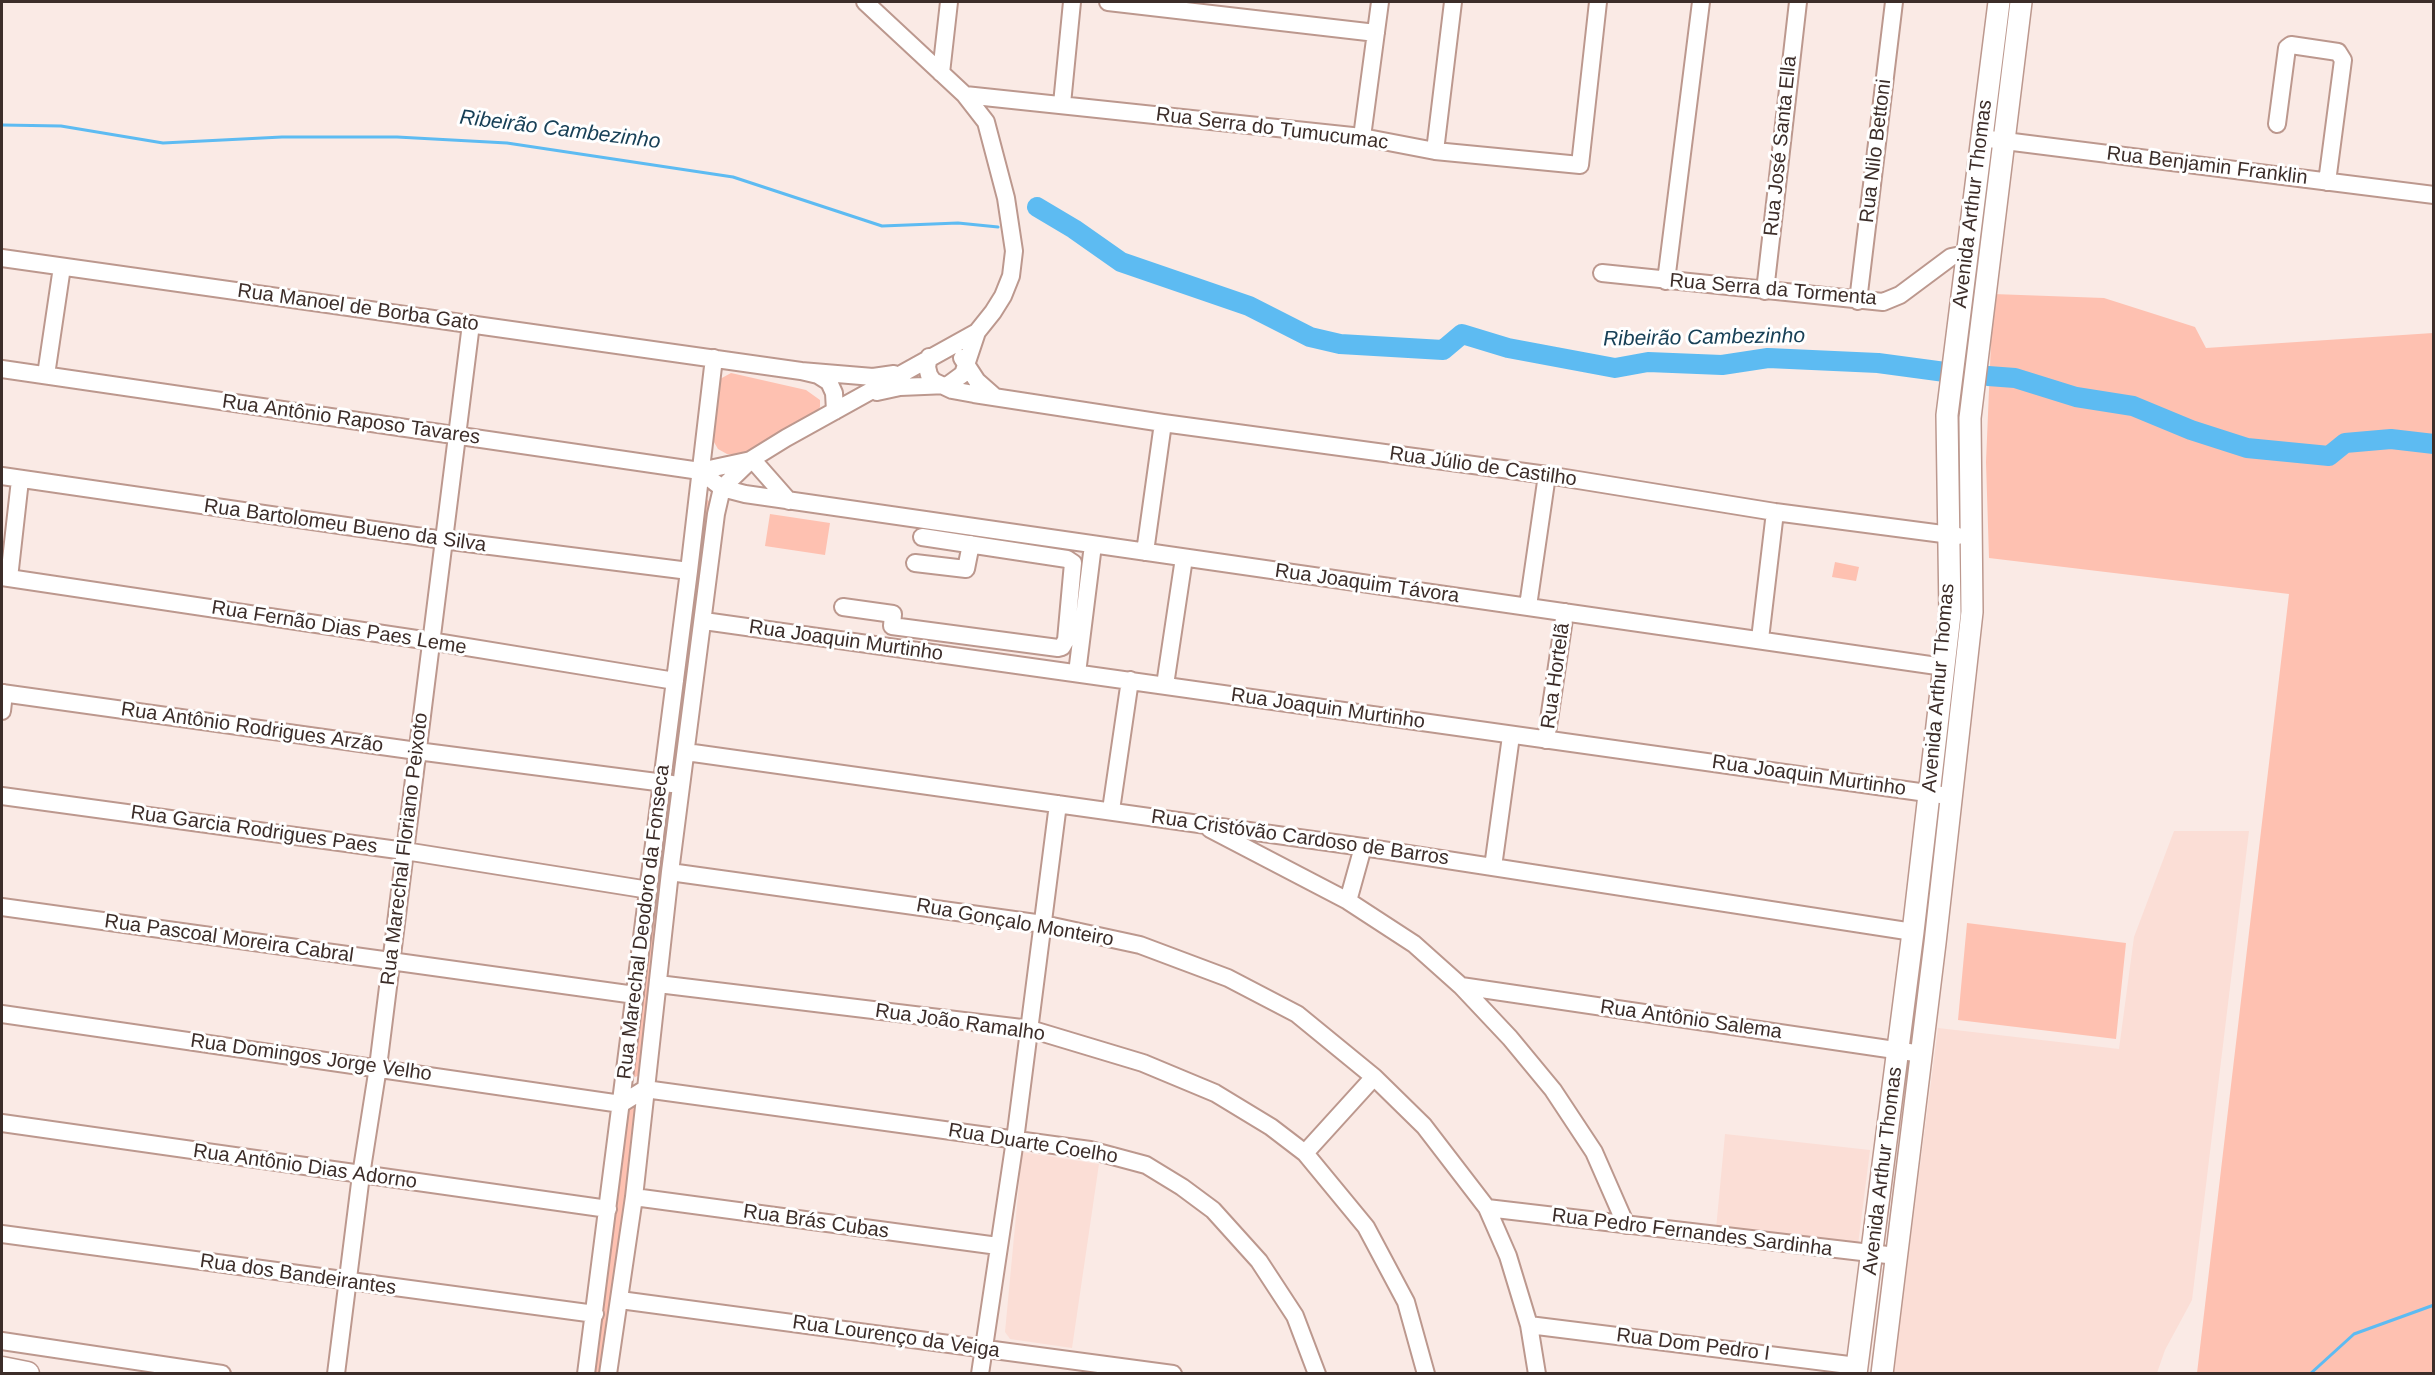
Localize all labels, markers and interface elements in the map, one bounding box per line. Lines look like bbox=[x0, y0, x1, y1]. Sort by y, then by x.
street label: Rua José Santa Ella bbox=[1760, 55, 1802, 237]
street label: Rua Nilo Bettoni bbox=[1855, 78, 1897, 224]
street label: Avenida Arthur Thomas bbox=[1948, 98, 1998, 310]
street label: Rua Serra do Tumucumac bbox=[1155, 103, 1389, 155]
water label: Ribeirão Cambezinho bbox=[458, 105, 662, 155]
street label: Rua Benjamin Franklin bbox=[2105, 142, 2309, 190]
street label: Rua Serra da Tormenta bbox=[1668, 269, 1878, 311]
street label: Rua Manoel de Borba Gato bbox=[236, 279, 480, 337]
water label: Ribeirão Cambezinho bbox=[1603, 324, 1805, 352]
street label: Rua Antônio Raposo Tavares bbox=[221, 390, 481, 450]
street label: Rua Júlio de Castilho bbox=[1388, 442, 1578, 492]
street label: Rua Bartolomeu Bueno da Silva bbox=[202, 494, 488, 558]
street label: Rua Joaquim Távora bbox=[1273, 559, 1461, 609]
street label: Avenida Arthur Thomas bbox=[1918, 582, 1960, 794]
street label: Rua Fernão Dias Paes Leme bbox=[210, 596, 468, 660]
street label: Rua Joaquin Murtinho bbox=[747, 616, 945, 666]
street label: Rua Hortelã bbox=[1537, 621, 1575, 731]
street label: Rua Joaquin Murtinho bbox=[1229, 684, 1427, 734]
street label: Rua Antônio Rodrigues Arzão bbox=[119, 698, 385, 758]
street label: Rua Marechal Floriano Peixoto bbox=[376, 711, 434, 987]
street label: Rua Joaquin Murtinho bbox=[1710, 751, 1908, 801]
street label: Rua Marechal Deodoro da Fonseca bbox=[613, 763, 675, 1081]
street label: Rua Garcia Rodrigues Paes bbox=[129, 801, 379, 859]
street label: Rua Cristóvão Cardoso de Barros bbox=[1150, 805, 1450, 871]
street label: Rua Gonçalo Monteiro bbox=[914, 894, 1116, 952]
street label: Rua Pascoal Moreira Cabral bbox=[103, 910, 355, 968]
street label: Rua Antônio Salema bbox=[1598, 995, 1784, 1045]
street label: Rua João Ramalho bbox=[874, 999, 1046, 1047]
street label: Rua Domingos Jorge Velho bbox=[189, 1029, 433, 1087]
street label: Avenida Arthur Thomas bbox=[1858, 1065, 1908, 1277]
street label: Rua Duarte Coelho bbox=[947, 1119, 1119, 1169]
street label: Rua Antônio Dias Adorno bbox=[192, 1139, 418, 1195]
street label: Rua Brás Cubas bbox=[742, 1200, 890, 1244]
street label: Rua Pedro Fernandes Sardinha bbox=[1550, 1204, 1834, 1262]
street label: Rua dos Bandeirantes bbox=[198, 1249, 398, 1301]
street label: Rua Lourenço da Veiga bbox=[791, 1311, 1001, 1363]
street label: Rua Dom Pedro I bbox=[1615, 1324, 1771, 1366]

